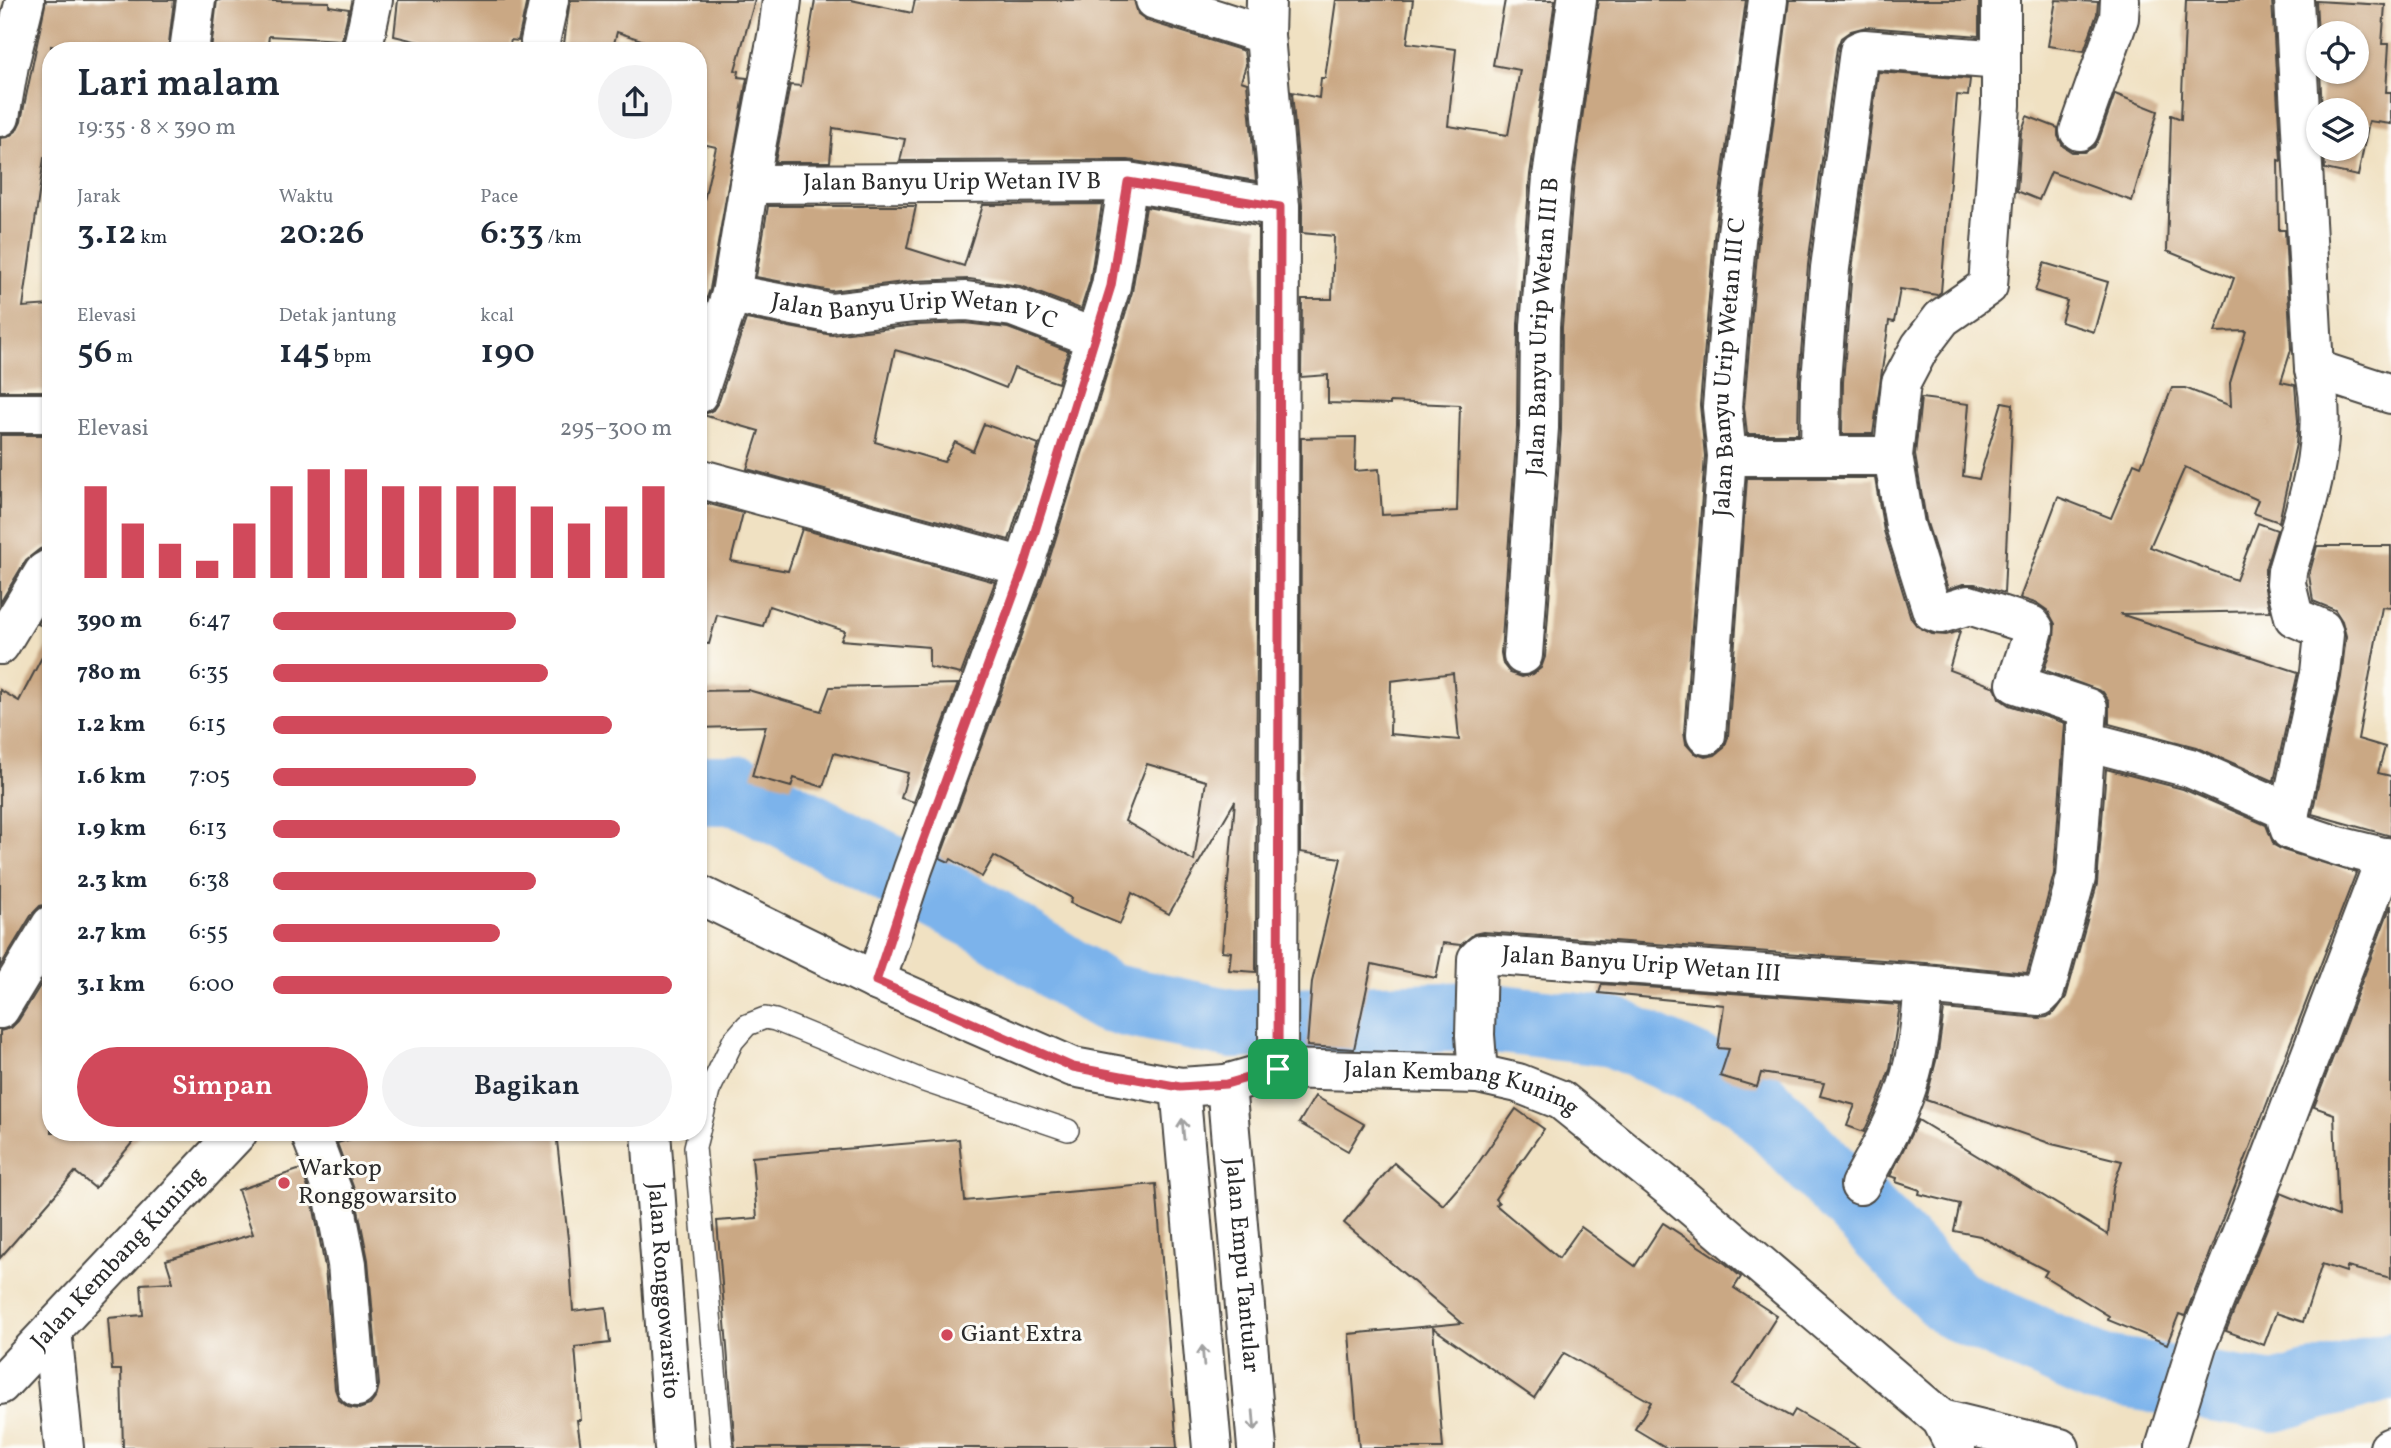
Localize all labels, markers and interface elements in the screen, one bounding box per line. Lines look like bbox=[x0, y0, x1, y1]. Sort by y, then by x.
map controls bbox=[2306, 21, 2369, 161]
button: locate bbox=[2306, 21, 2369, 84]
text: Lari malam bbox=[77, 59, 280, 112]
button: share bbox=[598, 65, 672, 139]
button: layers bbox=[2306, 98, 2369, 161]
text: 19:35 · 8 × 390 m bbox=[77, 112, 236, 144]
street label: Jalan Banyu Urip Wetan IV B bbox=[803, 165, 1101, 201]
street label: Jalan Banyu Urip Wetan III B bbox=[1519, 176, 1569, 477]
text: Jarak bbox=[77, 184, 121, 210]
text: Waktu bbox=[279, 184, 334, 210]
text: Pace bbox=[480, 184, 518, 210]
text: 3.12 bbox=[77, 210, 136, 258]
text: 20:26 bbox=[279, 210, 364, 258]
text: 6:33 bbox=[480, 210, 544, 258]
street label: Jalan Banyu Urip Wetan III C bbox=[1705, 215, 1756, 518]
text: km bbox=[136, 225, 167, 251]
text: /km bbox=[544, 225, 582, 251]
street label: Jalan Banyu Urip Wetan V C bbox=[768, 284, 1062, 339]
text: Elevasi bbox=[77, 303, 136, 329]
text: Detak jantung bbox=[279, 303, 396, 329]
text: kcal bbox=[480, 303, 514, 329]
text: 56 bbox=[77, 329, 112, 377]
text: 145 bbox=[279, 329, 330, 377]
text: 190 bbox=[480, 329, 535, 377]
text: m bbox=[112, 344, 133, 370]
text: bpm bbox=[330, 344, 372, 370]
text: Elevasi bbox=[77, 413, 149, 445]
text: 295–300 m bbox=[560, 413, 672, 445]
text: 390 m bbox=[77, 605, 142, 637]
text: 6:47 bbox=[189, 605, 231, 637]
text: 780 m bbox=[77, 657, 141, 689]
text: 6:35 bbox=[189, 657, 229, 689]
text: 1.2 km bbox=[77, 709, 146, 741]
text: 6:15 bbox=[189, 709, 226, 741]
text: 1.6 km bbox=[77, 761, 146, 793]
text: 7:05 bbox=[189, 761, 230, 793]
text: 1.9 km bbox=[77, 813, 146, 845]
text: 6:13 bbox=[189, 813, 227, 845]
text: 2.3 km bbox=[77, 865, 148, 897]
text: 6:38 bbox=[189, 865, 230, 897]
text: 2.7 km bbox=[77, 917, 147, 949]
text: 6:55 bbox=[189, 917, 228, 949]
street label: Jalan Banyu Urip Wetan III bbox=[1501, 938, 1782, 992]
text: 3.1 km bbox=[77, 969, 145, 1001]
text: 6:00 bbox=[189, 969, 234, 1001]
pin bbox=[1248, 1039, 1308, 1099]
button: Simpan bbox=[77, 1047, 368, 1127]
button: Bagikan bbox=[382, 1047, 672, 1127]
icon: arrive bbox=[1259, 1050, 1297, 1088]
street label: Jalan Kembang Kuning bbox=[1343, 1054, 1586, 1125]
one-way arrow bbox=[1176, 1118, 1189, 1141]
place label: Warkop Ronggowarsito bbox=[298, 1152, 457, 1214]
street label: Jalan Empu Tantular bbox=[1215, 1157, 1268, 1374]
street label: Jalan Kembang Kuning bbox=[24, 1160, 213, 1358]
marker: Warkop Ronggowarsito bbox=[276, 1175, 292, 1191]
street label: Jalan Ronggowarsito bbox=[638, 1181, 687, 1400]
place label: Giant Extra bbox=[961, 1318, 1083, 1352]
marker: Giant Extra bbox=[939, 1327, 955, 1343]
one-way arrow bbox=[1197, 1345, 1210, 1367]
one-way arrow bbox=[1248, 1409, 1261, 1431]

